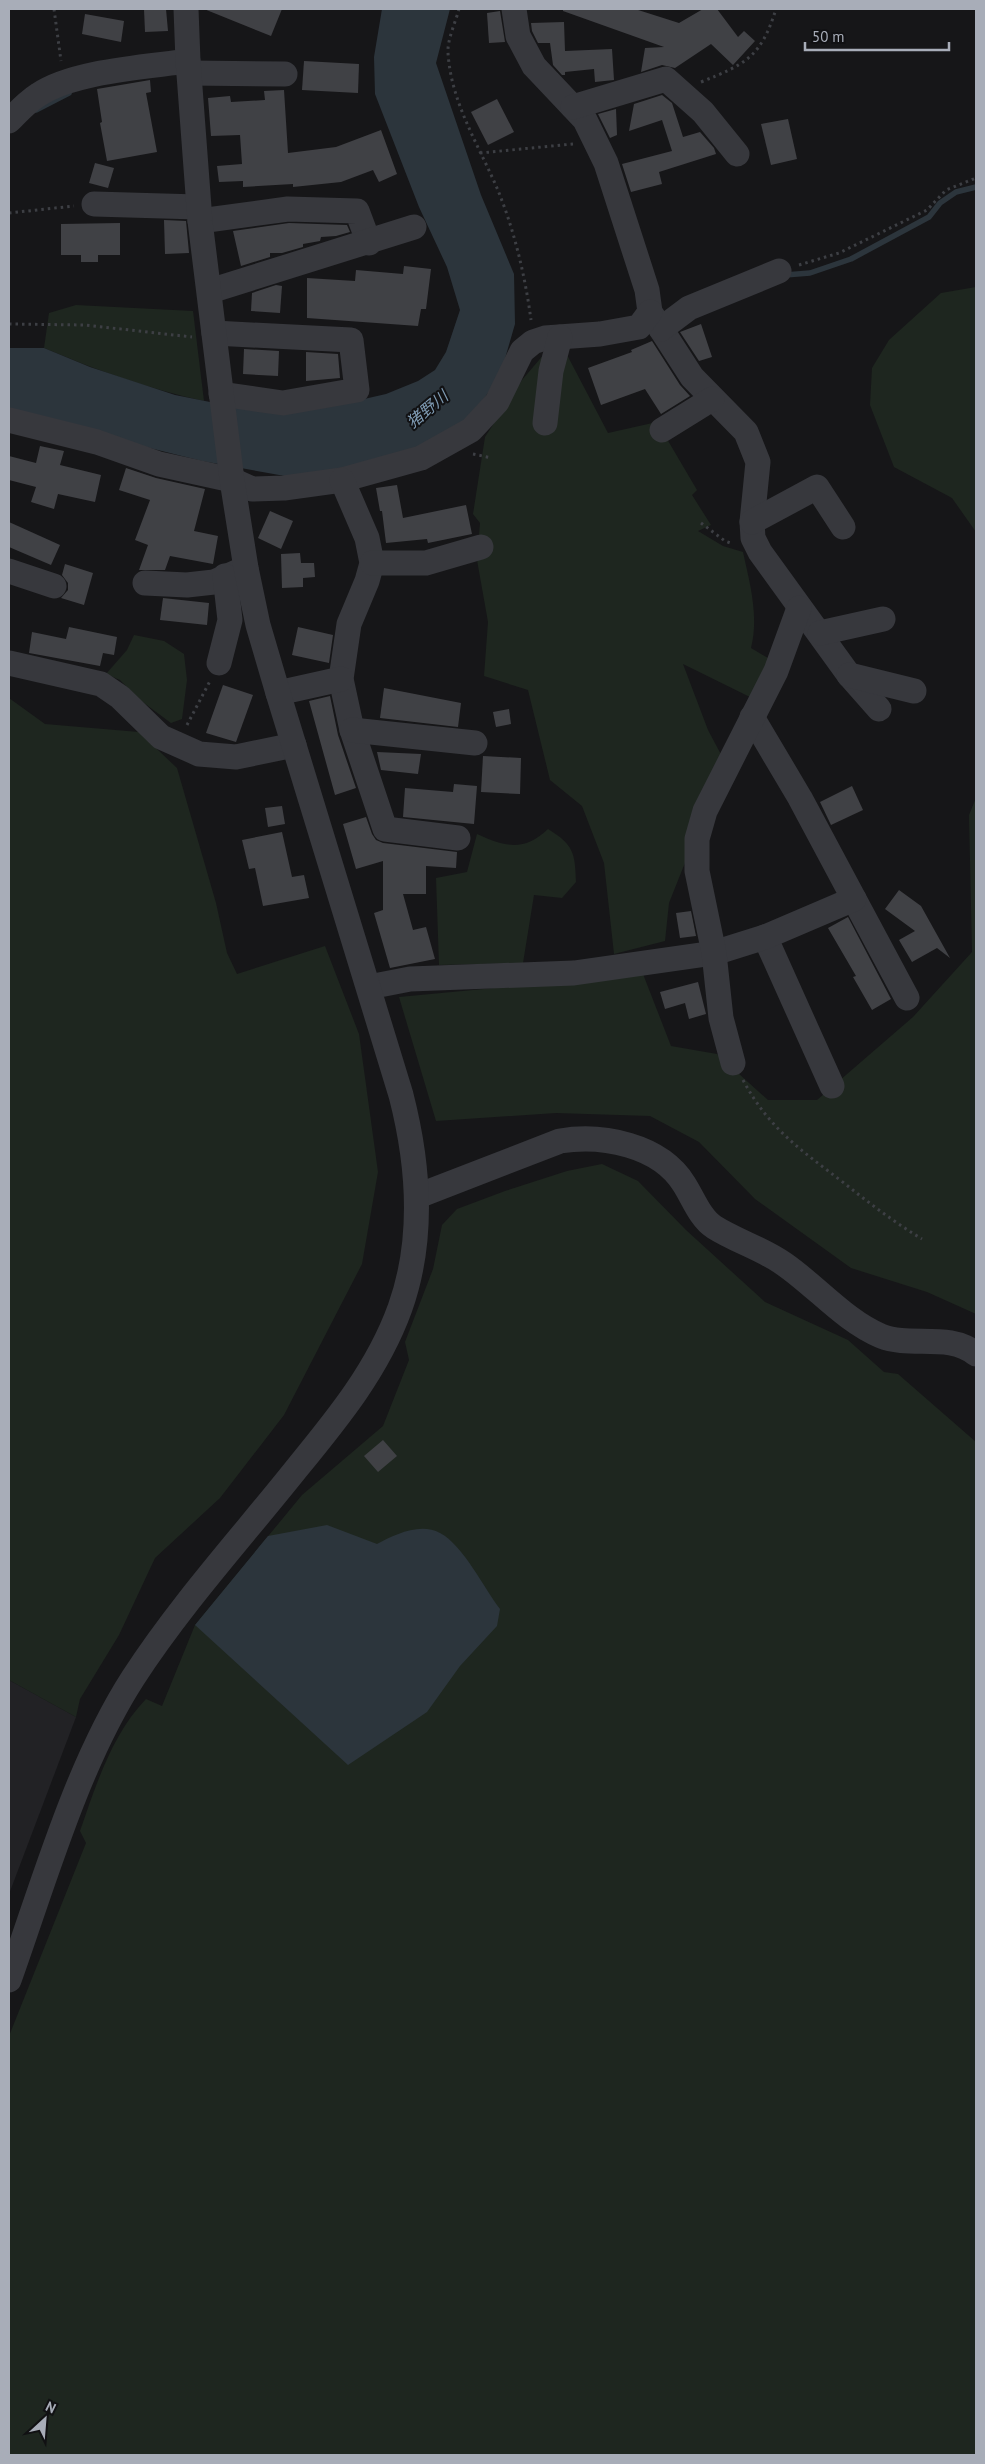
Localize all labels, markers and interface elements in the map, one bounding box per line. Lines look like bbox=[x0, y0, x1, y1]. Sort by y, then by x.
scale bar bbox=[805, 20, 949, 52]
text: 50 m bbox=[812, 27, 845, 46]
water label: 猪野川 bbox=[402, 385, 453, 432]
north arrow bbox=[20, 2394, 70, 2444]
text: N bbox=[43, 2397, 59, 2417]

